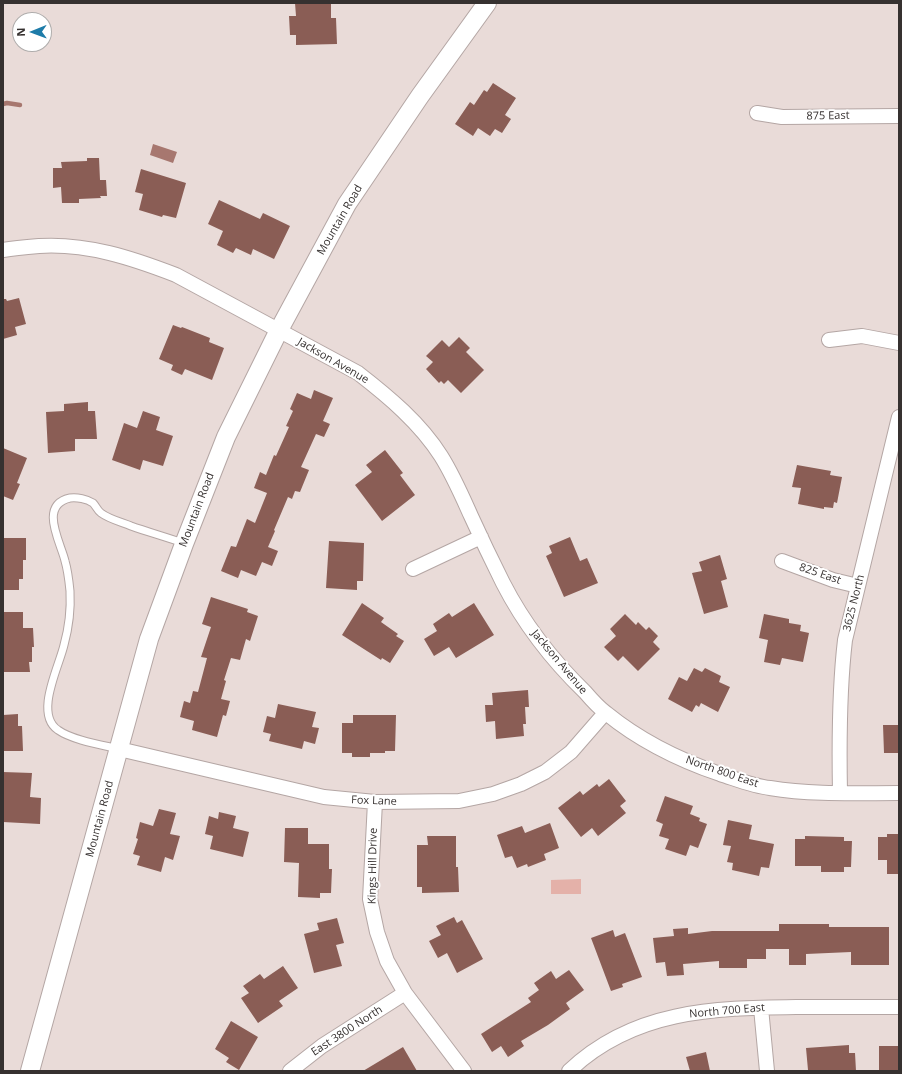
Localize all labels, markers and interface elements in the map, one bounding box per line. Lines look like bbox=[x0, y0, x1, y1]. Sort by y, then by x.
north arrow bbox=[12, 12, 52, 52]
text: N bbox=[13, 28, 28, 37]
street label: 875 East bbox=[806, 109, 850, 123]
street label: Mountain Road bbox=[315, 183, 365, 257]
street label: Jackson Avenue bbox=[295, 335, 371, 387]
street label: Mountain Road bbox=[177, 471, 217, 549]
street label: 825 East bbox=[797, 561, 843, 587]
street label: 3625 North bbox=[841, 573, 867, 633]
street label: Jackson Avenue bbox=[528, 627, 590, 697]
street label: North 800 East bbox=[684, 753, 760, 791]
street label: Mountain Road bbox=[83, 779, 117, 859]
street label: Fox Lane bbox=[351, 794, 397, 808]
street label: Kings Hill Drive bbox=[366, 828, 380, 904]
street label: North 700 East bbox=[689, 1001, 765, 1021]
street label: East 3800 North bbox=[309, 1003, 385, 1059]

